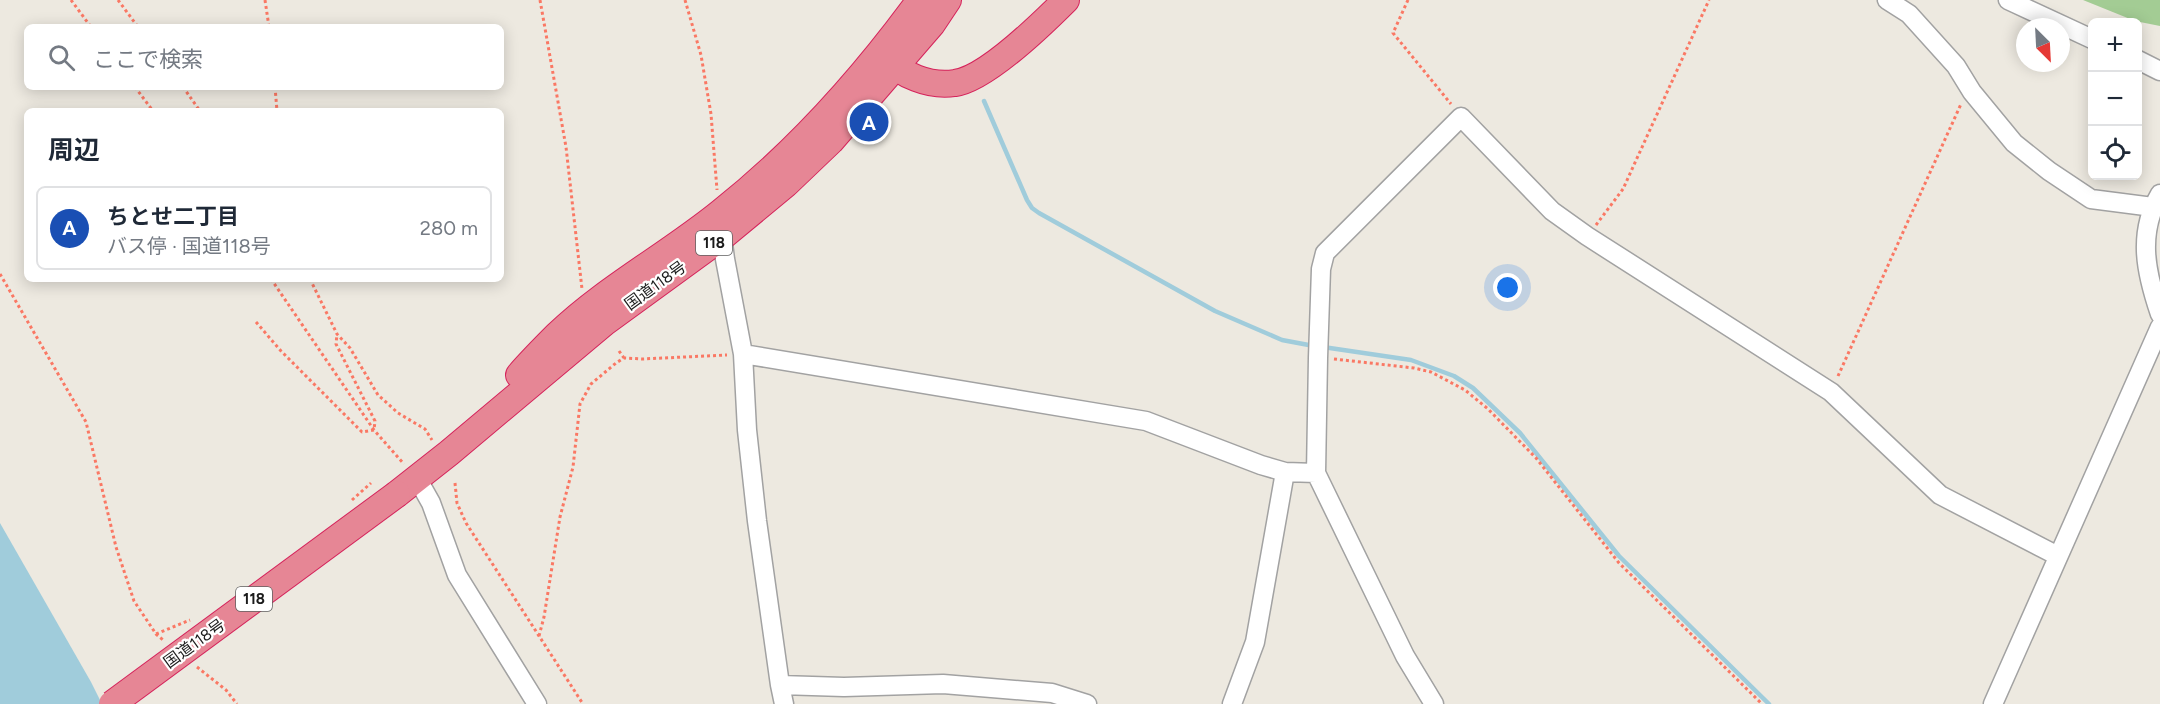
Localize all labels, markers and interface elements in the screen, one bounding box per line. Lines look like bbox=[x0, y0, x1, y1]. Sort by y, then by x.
north arrow bbox=[2016, 18, 2070, 72]
map controls bbox=[2088, 18, 2142, 180]
button: + bbox=[2088, 18, 2142, 72]
search box bbox=[24, 24, 504, 90]
icon: search bbox=[45, 41, 78, 74]
text: ここで検索 bbox=[93, 46, 203, 73]
button: − bbox=[2088, 72, 2142, 126]
pin: A bbox=[850, 100, 888, 144]
button: locate bbox=[2088, 126, 2142, 180]
text: 周辺 bbox=[48, 134, 100, 166]
text: ちとせ二丁目 bbox=[107, 203, 239, 230]
text: A bbox=[62, 216, 77, 240]
text: 280 m bbox=[420, 216, 478, 240]
road number: 118 bbox=[696, 231, 732, 255]
text: バス停 · 国道118号 bbox=[107, 234, 271, 258]
street label: 国道118号 bbox=[621, 257, 690, 314]
your location bbox=[1493, 273, 1522, 302]
road number: 118 bbox=[236, 587, 272, 611]
street label: 国道118号 bbox=[160, 615, 229, 672]

